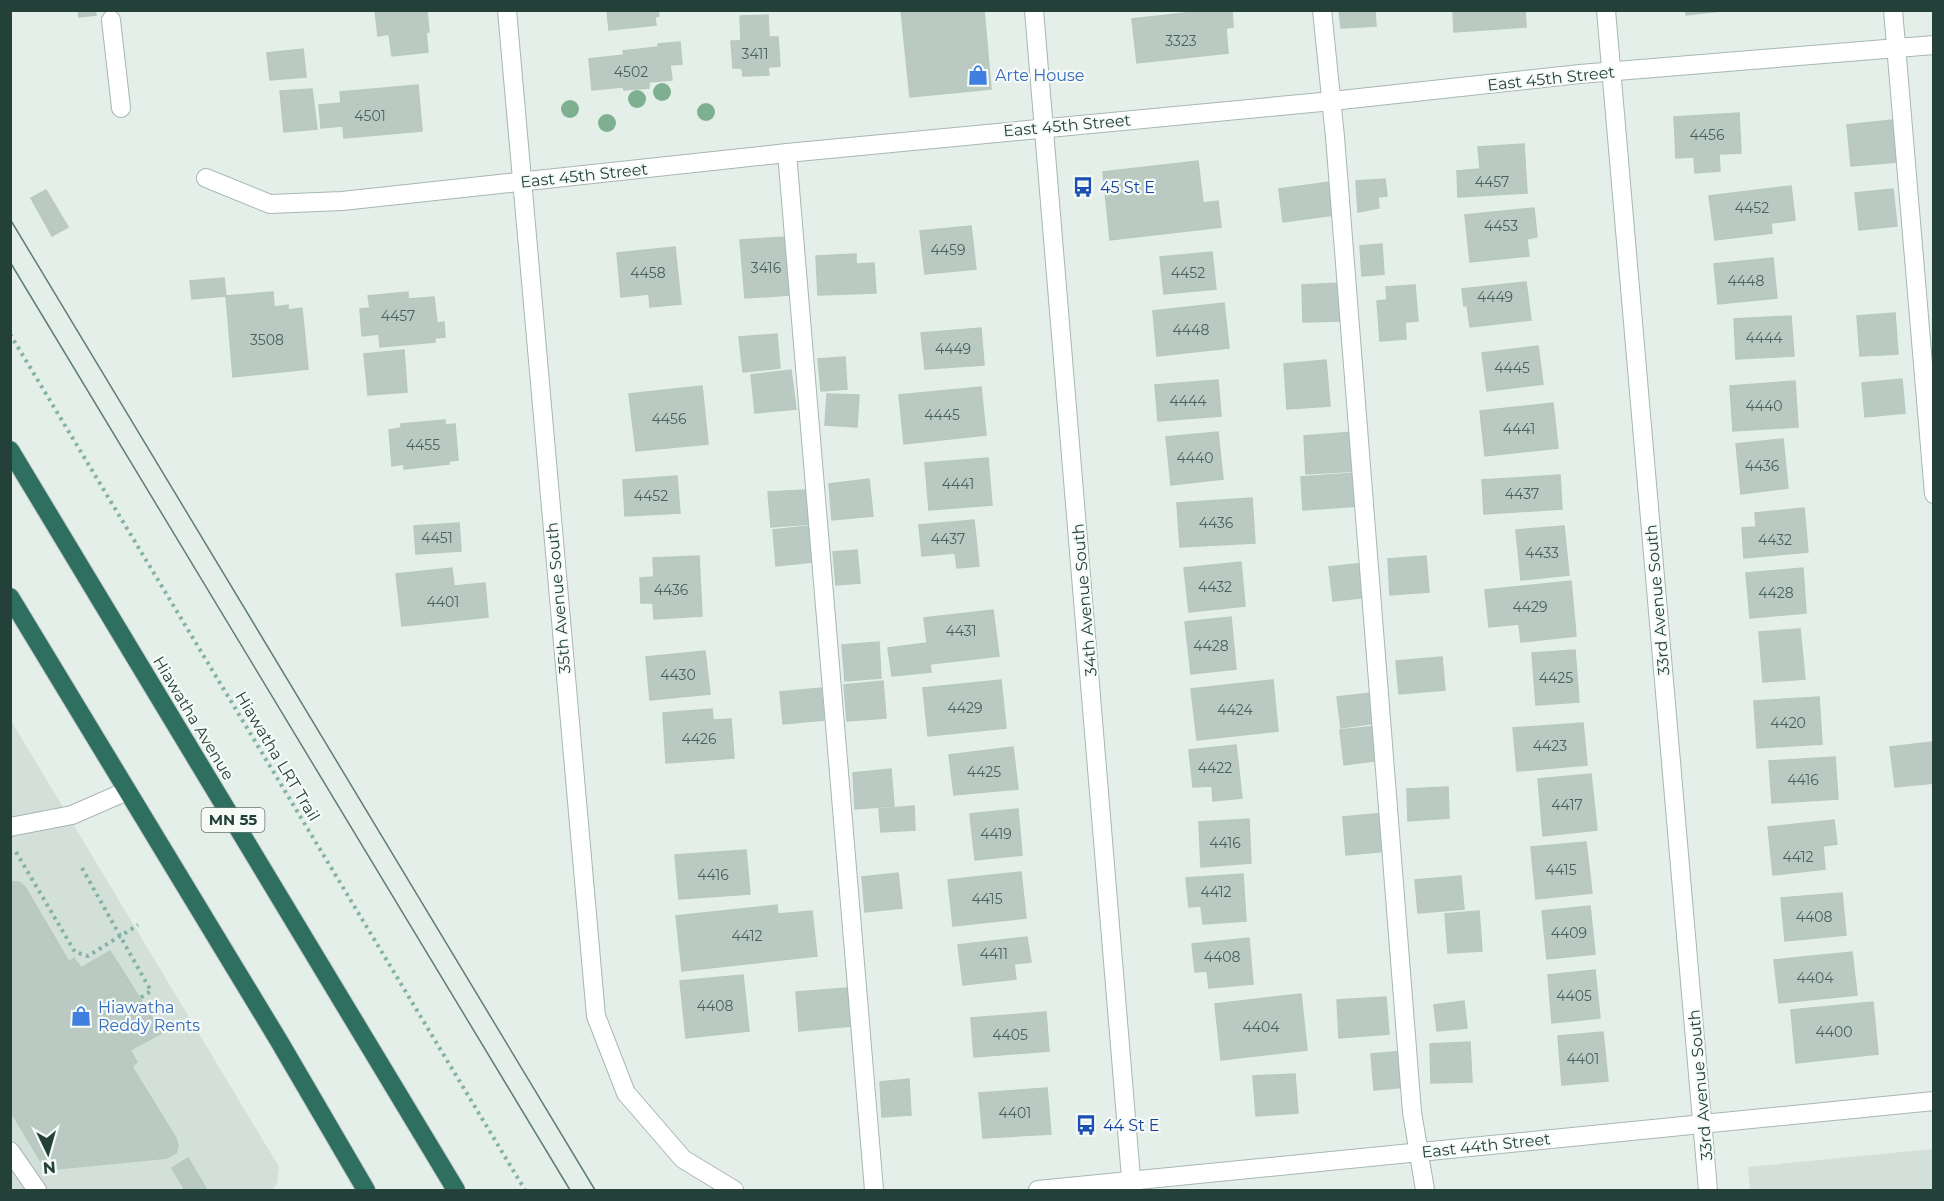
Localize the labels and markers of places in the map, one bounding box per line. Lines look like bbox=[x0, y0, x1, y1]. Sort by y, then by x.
shop icon: Arte House bbox=[966, 63, 990, 87]
place label: Arte House bbox=[995, 66, 1084, 85]
bus stop icon: 45 St E bbox=[1071, 175, 1095, 199]
place label: 45 St E bbox=[1100, 178, 1155, 197]
place label: Hiawatha Reddy Rents bbox=[98, 998, 200, 1035]
shop icon: Hiawatha Reddy Rents bbox=[69, 1004, 93, 1028]
bus stop icon: 44 St E bbox=[1074, 1113, 1098, 1137]
place label: 44 St E bbox=[1103, 1116, 1160, 1135]

